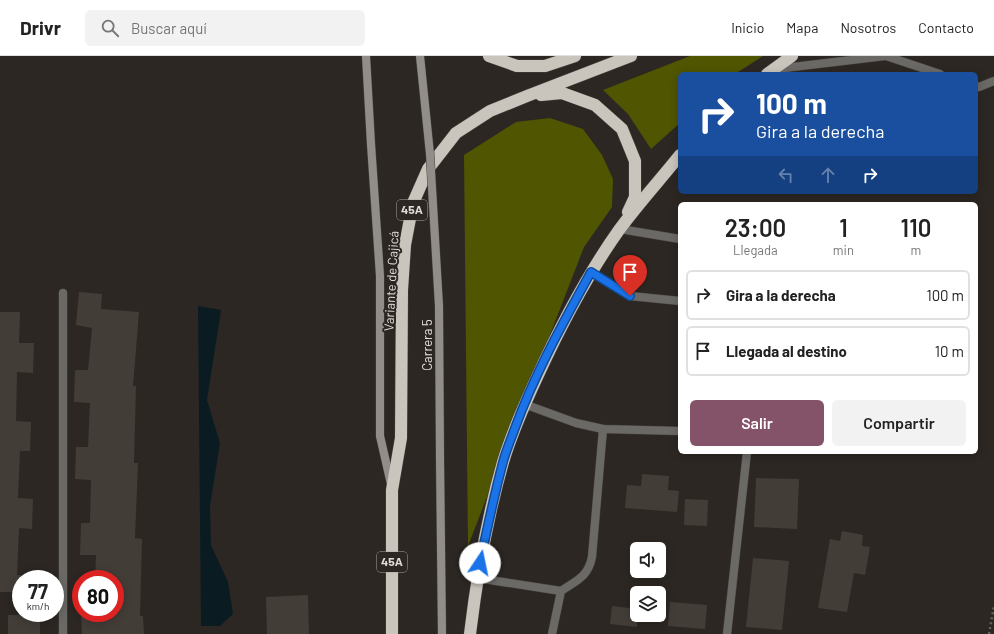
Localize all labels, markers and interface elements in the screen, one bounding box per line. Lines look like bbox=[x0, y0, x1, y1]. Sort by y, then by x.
search box bbox=[85, 10, 365, 46]
text: Drivr bbox=[20, 16, 61, 39]
icon: search bbox=[99, 17, 121, 39]
text: Buscar aquí bbox=[131, 19, 207, 37]
text: Inicio bbox=[731, 19, 764, 36]
text: Mapa bbox=[786, 19, 818, 36]
text: Nosotros bbox=[840, 19, 896, 36]
text: Contacto bbox=[918, 19, 974, 36]
text: 100 m bbox=[756, 86, 827, 120]
icon: right bbox=[690, 88, 742, 140]
text: Gira a la derecha bbox=[756, 120, 884, 142]
icon: left bbox=[775, 164, 797, 186]
icon: ahead bbox=[817, 164, 839, 186]
icon: right bbox=[859, 164, 881, 186]
road number: 45A bbox=[397, 200, 427, 220]
text: 23:00 bbox=[725, 213, 786, 242]
text: 1 bbox=[839, 213, 848, 242]
text: 110 bbox=[901, 213, 931, 242]
street label: Variante de Cajicá bbox=[380, 230, 402, 332]
text: Llegada bbox=[733, 242, 778, 258]
text: min bbox=[833, 242, 854, 258]
text: m bbox=[911, 242, 921, 258]
pin bbox=[613, 255, 647, 296]
icon: arrive bbox=[619, 261, 641, 283]
icon: right bbox=[692, 284, 714, 306]
text: Gira a la derecha bbox=[726, 286, 836, 304]
text: 100 m bbox=[926, 286, 964, 304]
street label: Carrera 5 bbox=[419, 319, 435, 371]
icon: arrive bbox=[692, 340, 714, 362]
text: Llegada al destino bbox=[726, 342, 847, 360]
text: 10 m bbox=[935, 342, 964, 360]
button: Salir bbox=[690, 400, 824, 446]
button: Compartir bbox=[832, 400, 966, 446]
position arrow bbox=[459, 542, 501, 584]
map controls bbox=[630, 542, 666, 622]
button: sound bbox=[630, 542, 666, 578]
road number: 45A bbox=[377, 552, 407, 572]
speed limit sign: 80 bbox=[72, 570, 124, 622]
text: 77 bbox=[28, 579, 48, 603]
button: layers bbox=[630, 586, 666, 622]
text: km/h bbox=[27, 600, 49, 612]

